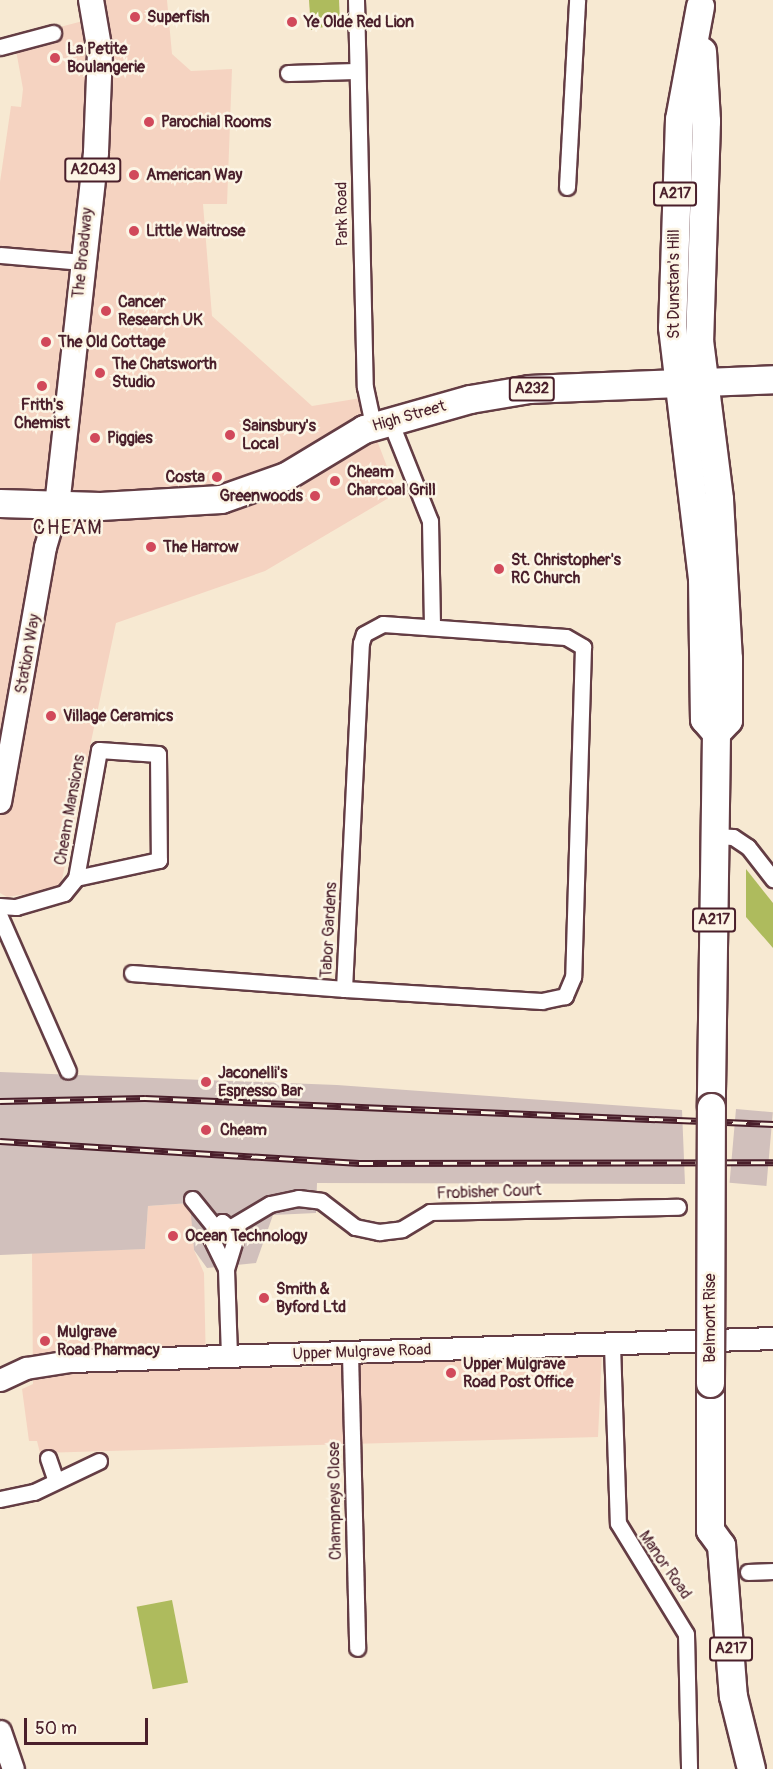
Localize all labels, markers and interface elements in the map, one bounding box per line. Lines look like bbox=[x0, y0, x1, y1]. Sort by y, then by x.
place label: Superfish bbox=[147, 7, 210, 27]
marker: Superfish bbox=[128, 10, 142, 24]
place label: Ye Olde Red Lion bbox=[304, 12, 414, 32]
marker: Ye Olde Red Lion bbox=[285, 15, 299, 29]
place label: La Petite Boulangerie bbox=[67, 39, 145, 77]
marker: La Petite Boulangerie bbox=[48, 51, 62, 65]
place label: Parochial Rooms bbox=[161, 112, 271, 132]
marker: Parochial Rooms bbox=[142, 115, 156, 129]
road number: A2043 bbox=[63, 158, 123, 182]
place label: American Way bbox=[146, 165, 242, 185]
marker: American Way bbox=[127, 168, 141, 182]
street label: Park Road bbox=[332, 182, 352, 246]
road number: A217 bbox=[652, 182, 698, 206]
street label: The Broadway bbox=[69, 207, 97, 299]
place label: Little Waitrose bbox=[146, 221, 245, 241]
marker: Little Waitrose bbox=[127, 224, 141, 238]
street label: St Dunstan's Hill bbox=[664, 229, 684, 339]
place label: Cancer Research UK bbox=[118, 292, 203, 330]
marker: Cancer Research UK bbox=[99, 304, 113, 318]
place label: The Old Cottage bbox=[58, 332, 166, 352]
marker: The Old Cottage bbox=[39, 335, 53, 349]
place label: The Chatsworth Studio bbox=[112, 354, 217, 392]
marker: The Chatsworth Studio bbox=[93, 366, 107, 380]
road number: A232 bbox=[508, 377, 556, 401]
marker: Frith's Chemist bbox=[35, 379, 49, 393]
place label: Frith's Chemist bbox=[14, 395, 70, 433]
street label: High Street bbox=[370, 396, 448, 436]
place label: Sainsbury's Local bbox=[242, 416, 316, 454]
place label: Piggies bbox=[107, 428, 153, 448]
marker: Sainsbury's Local bbox=[223, 428, 237, 442]
marker: Piggies bbox=[88, 431, 102, 445]
place label: Cheam Charcoal Grill bbox=[347, 462, 436, 500]
place label: Costa bbox=[165, 467, 205, 487]
marker: Costa bbox=[210, 470, 224, 484]
marker: Cheam Charcoal Grill bbox=[328, 474, 342, 488]
place label: Greenwoods bbox=[219, 486, 303, 506]
marker: Greenwoods bbox=[308, 489, 322, 503]
district label: CHEAM bbox=[33, 515, 103, 539]
place label: The Harrow bbox=[163, 537, 239, 557]
marker: The Harrow bbox=[144, 540, 158, 554]
place label: St. Christopher's RC Church bbox=[511, 550, 621, 588]
marker: St. Christopher's RC Church bbox=[492, 562, 506, 576]
street label: Station Way bbox=[12, 612, 44, 696]
place label: Village Ceramics bbox=[63, 706, 173, 726]
marker: Village Ceramics bbox=[44, 709, 58, 723]
street label: Cheam Mansions bbox=[51, 753, 89, 867]
street label: Tabor Gardens bbox=[317, 882, 341, 978]
road number: A217 bbox=[692, 908, 736, 932]
place label: Jaconelli's Espresso Bar bbox=[218, 1063, 303, 1101]
marker: Jaconelli's Espresso Bar bbox=[199, 1075, 213, 1089]
place label: Cheam bbox=[220, 1120, 267, 1140]
marker: Cheam bbox=[197, 1121, 215, 1139]
street label: Frobisher Court bbox=[436, 1181, 542, 1203]
place label: Ocean Technology bbox=[185, 1226, 307, 1246]
marker: Ocean Technology bbox=[166, 1229, 180, 1243]
street label: Belmont Rise bbox=[700, 1273, 720, 1363]
place label: Smith & Byford Ltd bbox=[276, 1279, 346, 1317]
marker: Smith & Byford Ltd bbox=[257, 1291, 271, 1305]
place label: Mulgrave Road Pharmacy bbox=[57, 1322, 160, 1360]
marker: Mulgrave Road Pharmacy bbox=[38, 1334, 52, 1348]
street label: Upper Mulgrave Road bbox=[292, 1340, 432, 1364]
place label: Upper Mulgrave Road Post Office bbox=[463, 1354, 574, 1392]
marker: Upper Mulgrave Road Post Office bbox=[444, 1366, 458, 1380]
street label: Champneys Close bbox=[324, 1442, 346, 1560]
street label: Manor Road bbox=[635, 1527, 695, 1603]
road number: A217 bbox=[708, 1637, 754, 1661]
scale bar bbox=[27, 1706, 152, 1744]
text: 50 m bbox=[35, 1717, 77, 1740]

